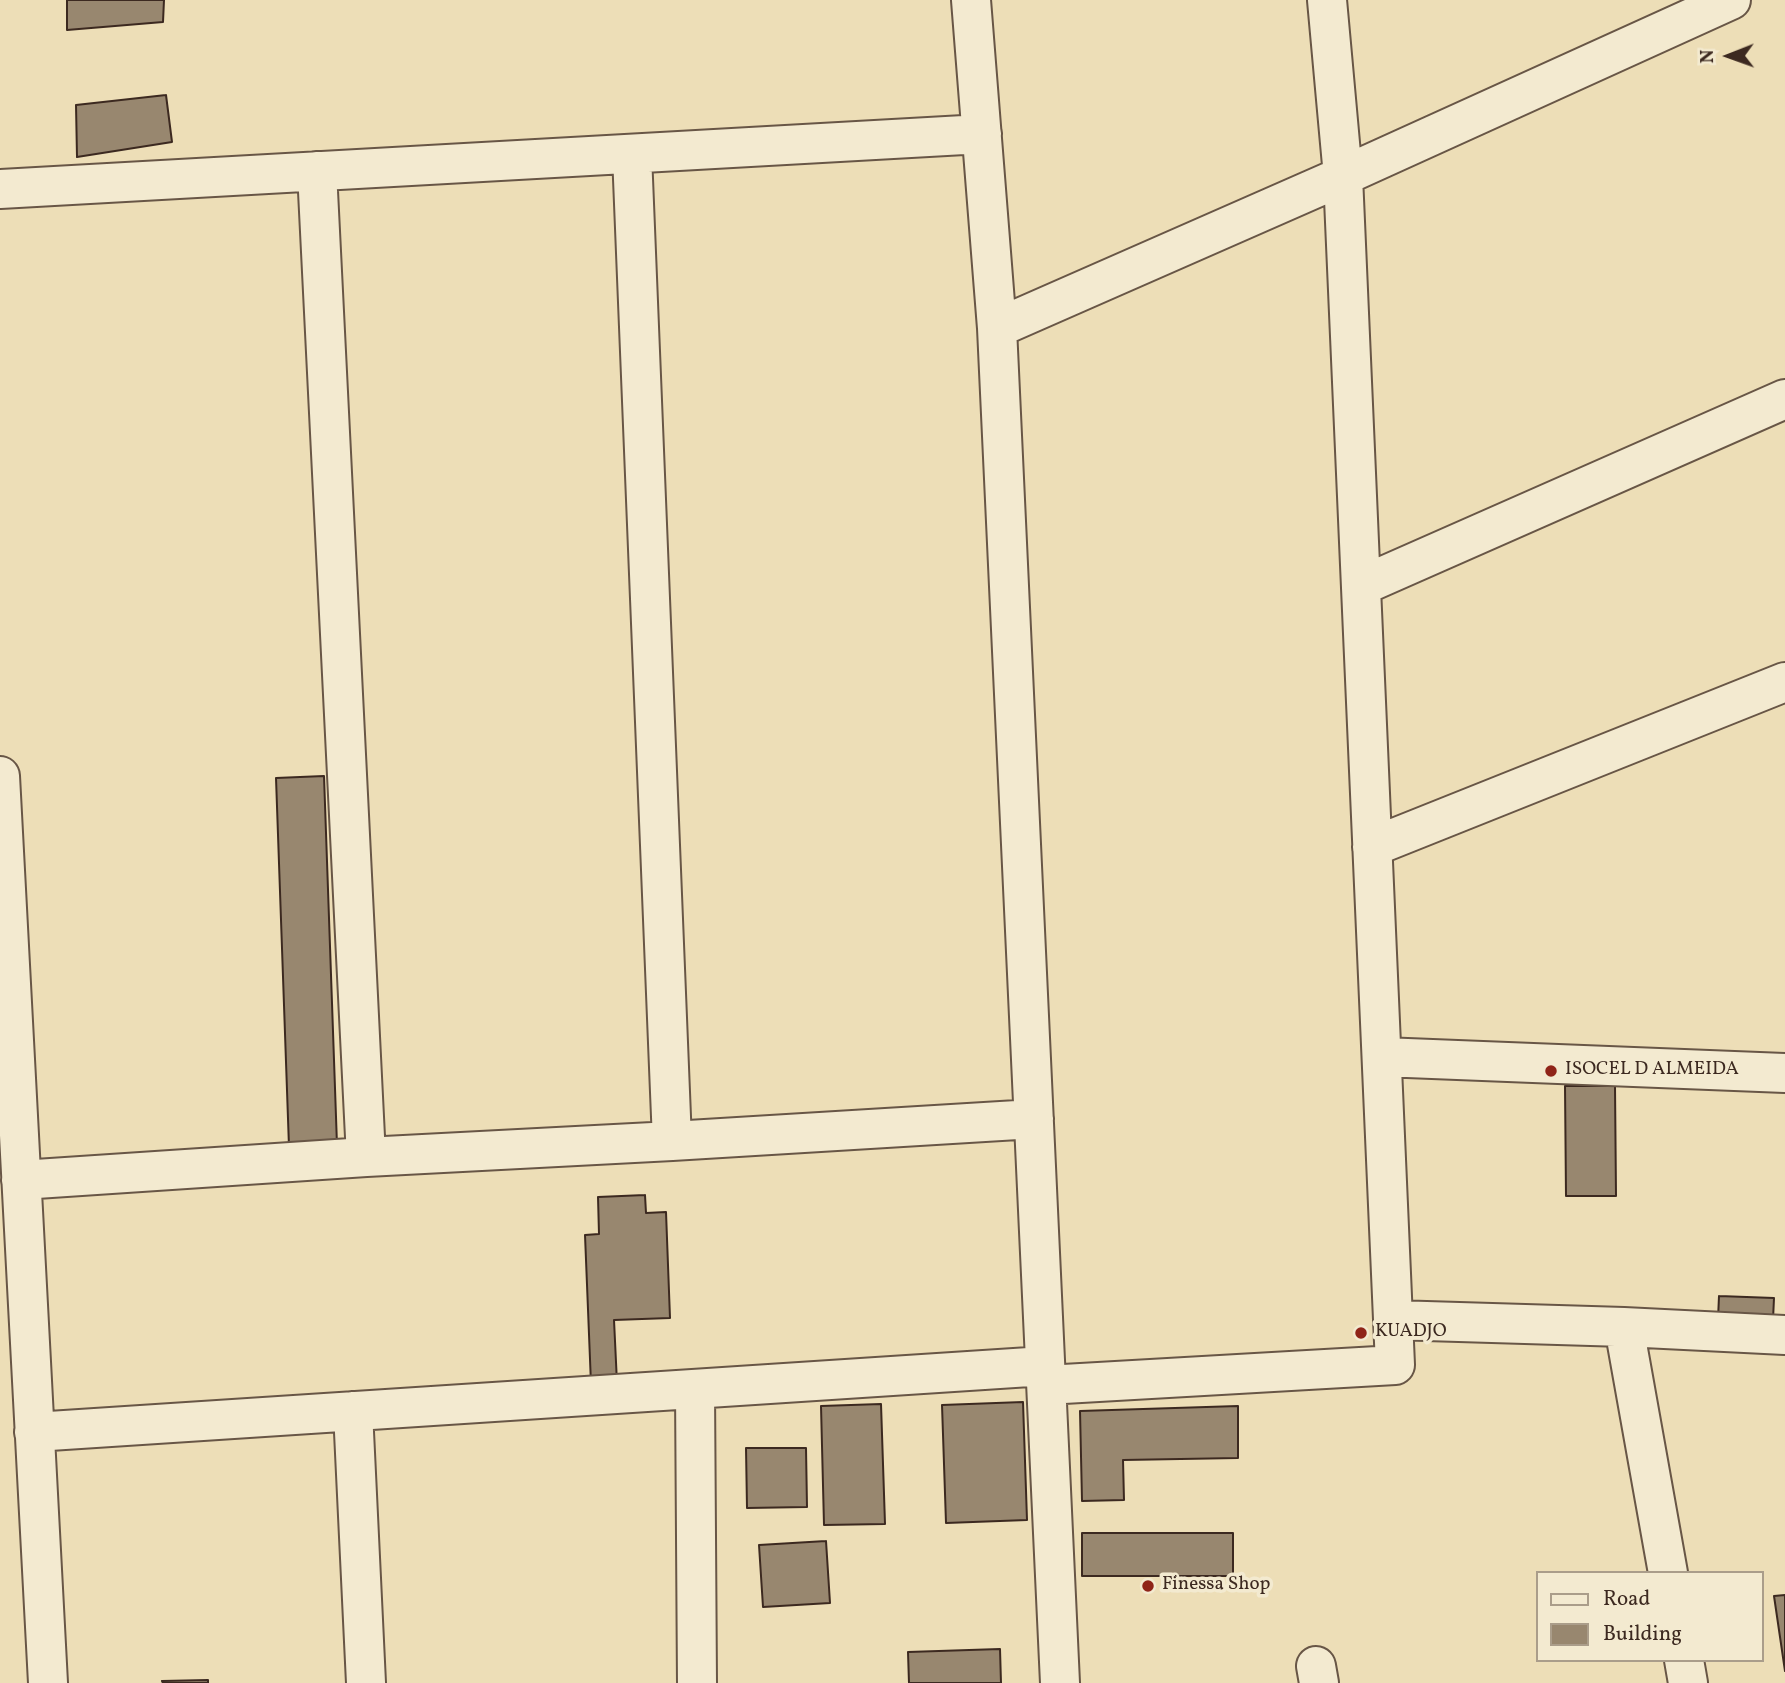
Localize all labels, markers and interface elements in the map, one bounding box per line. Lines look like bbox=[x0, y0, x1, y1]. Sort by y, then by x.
north arrow bbox=[1694, 21, 1764, 91]
text: N bbox=[1695, 49, 1721, 63]
place label: ISOCEL D ALMEIDA bbox=[1565, 1060, 1739, 1082]
marker: ISOCEL D ALMEIDA bbox=[1543, 1063, 1559, 1079]
place label: KUADJO bbox=[1375, 1322, 1447, 1344]
marker: KUADJO bbox=[1353, 1325, 1369, 1341]
legend bbox=[1536, 1571, 1764, 1662]
place label: Finessa Shop bbox=[1162, 1575, 1270, 1597]
marker: Finessa Shop bbox=[1140, 1578, 1156, 1594]
text: Road bbox=[1603, 1585, 1650, 1614]
text: Building bbox=[1603, 1620, 1682, 1649]

